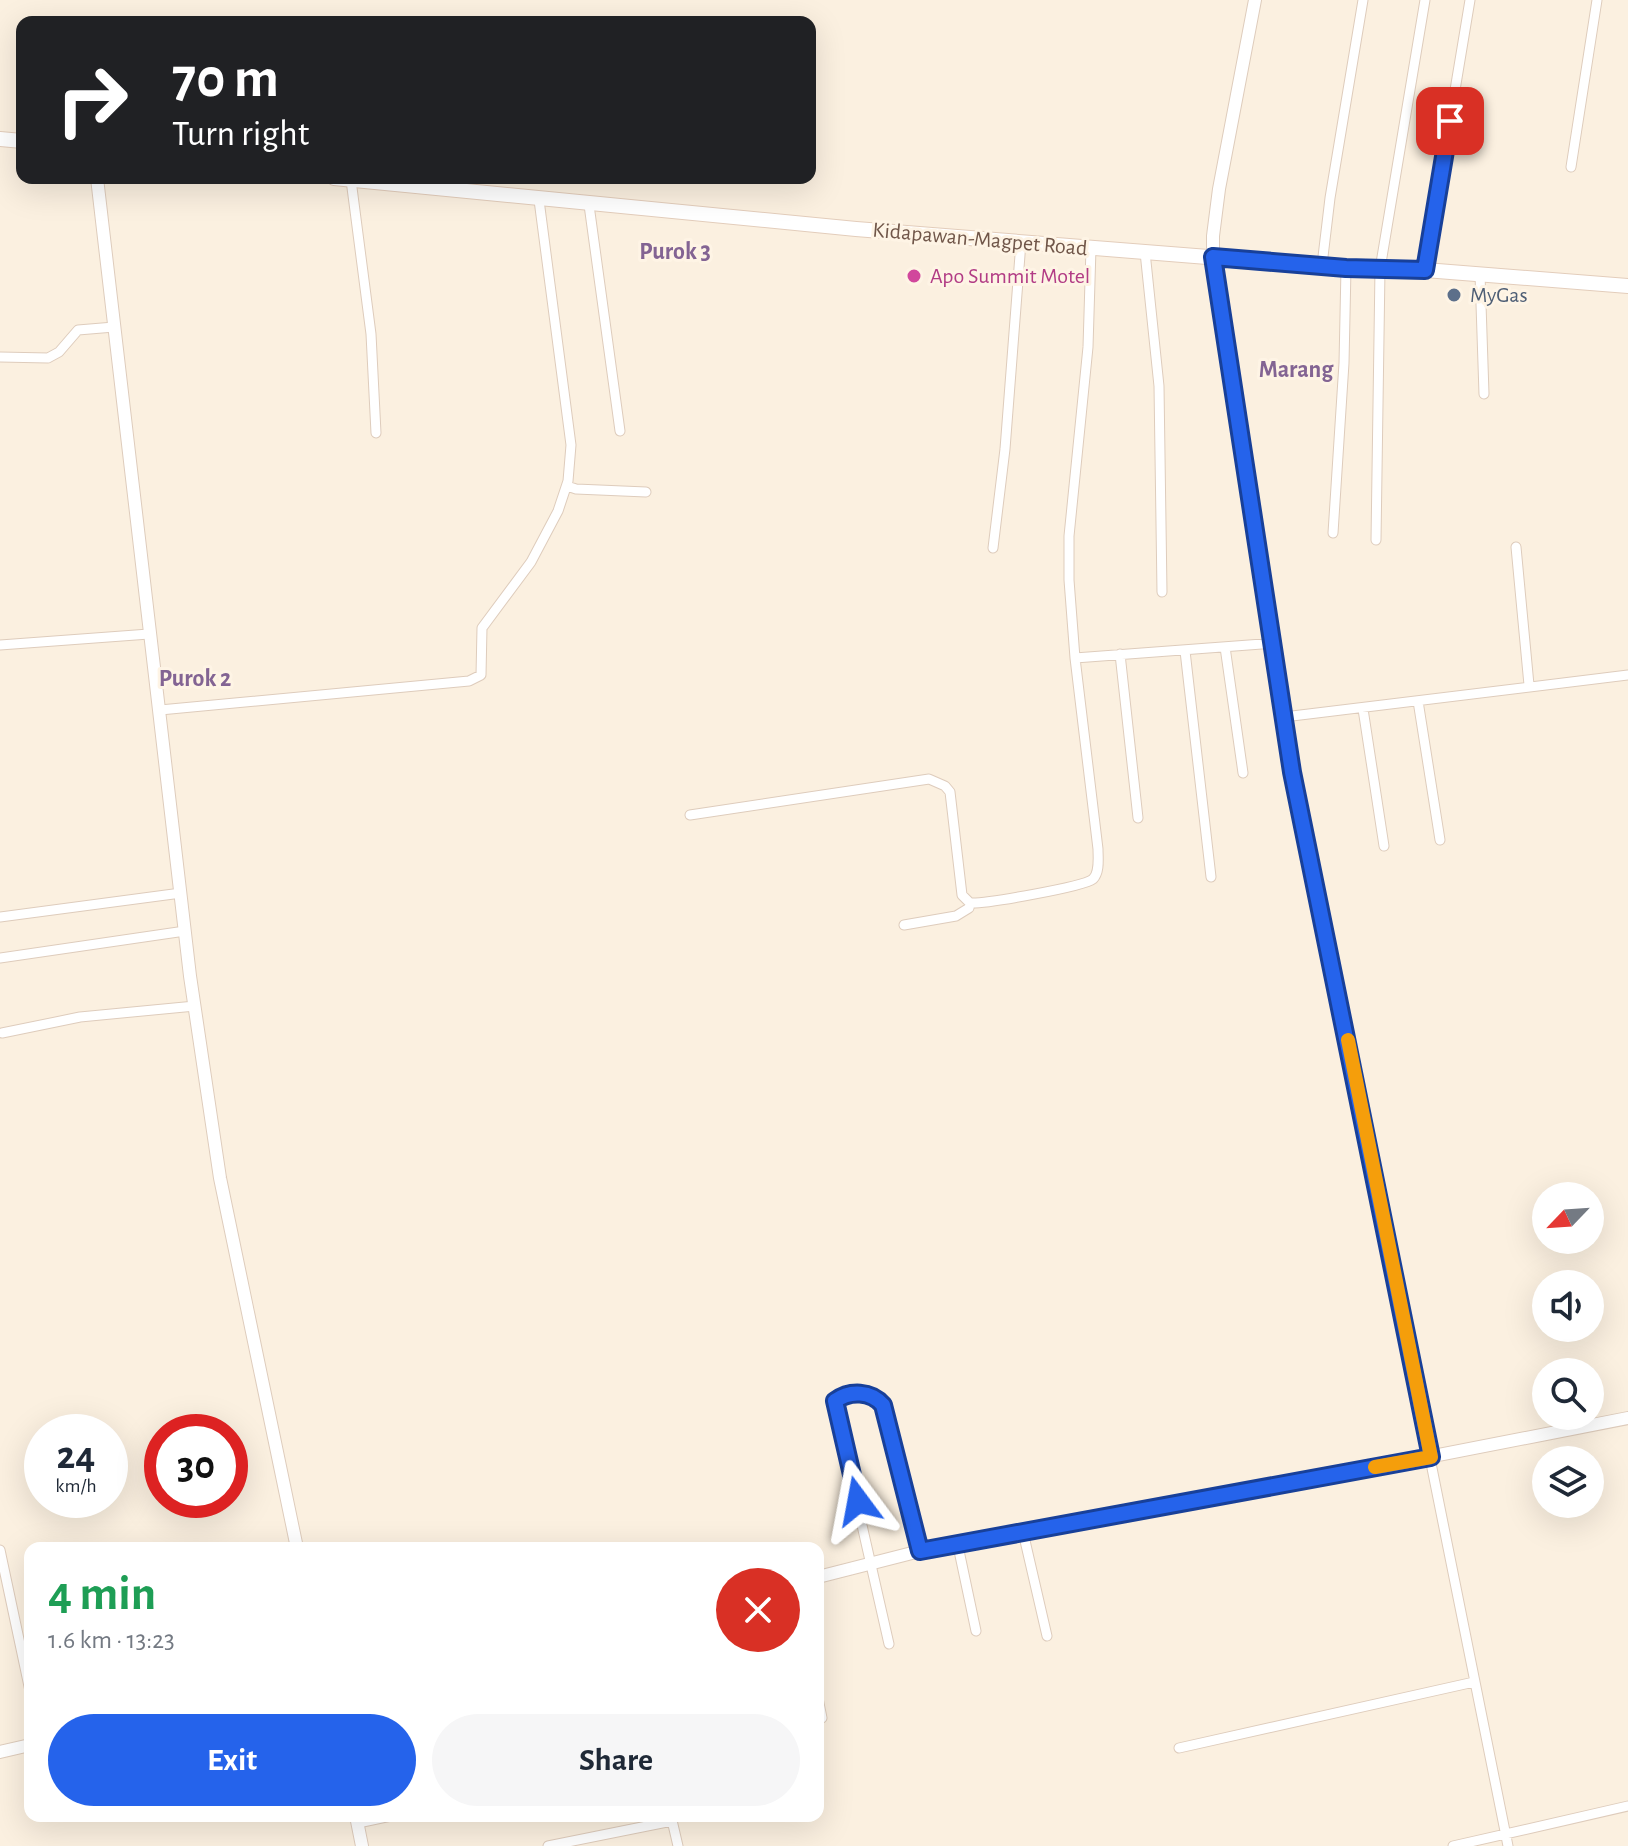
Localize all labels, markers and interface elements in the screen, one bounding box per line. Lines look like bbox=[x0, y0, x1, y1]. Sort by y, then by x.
icon: right bbox=[40, 48, 144, 152]
text: 70 m bbox=[172, 51, 279, 107]
pin bbox=[1416, 87, 1484, 155]
icon: arrive bbox=[1428, 99, 1472, 143]
text: Turn right bbox=[172, 116, 309, 152]
street label: Kidapawan-Magpet Road bbox=[872, 219, 1088, 259]
district label: Purok 3 bbox=[639, 240, 711, 264]
place label: Apo Summit Motel bbox=[930, 265, 1090, 287]
marker: Apo Summit Motel bbox=[905, 267, 923, 285]
place label: MyGas bbox=[1470, 284, 1528, 306]
marker: MyGas bbox=[1445, 286, 1463, 304]
district label: Marang bbox=[1259, 358, 1334, 382]
district label: Purok 2 bbox=[159, 667, 231, 691]
north arrow bbox=[1532, 1182, 1604, 1254]
map controls bbox=[1532, 1182, 1604, 1518]
button: sound bbox=[1532, 1270, 1604, 1342]
button: search bbox=[1532, 1358, 1604, 1430]
speed limit sign: 30 bbox=[144, 1414, 248, 1518]
text: 24 bbox=[57, 1436, 95, 1476]
button: layers bbox=[1532, 1446, 1604, 1518]
position arrow bbox=[816, 1459, 900, 1543]
text: km/h bbox=[55, 1476, 97, 1496]
button: close bbox=[716, 1568, 800, 1652]
text: 4 min bbox=[48, 1571, 156, 1619]
text: 1.6 km · 13:23 bbox=[48, 1627, 175, 1653]
button: Exit bbox=[48, 1714, 416, 1806]
button: Share bbox=[432, 1714, 800, 1806]

